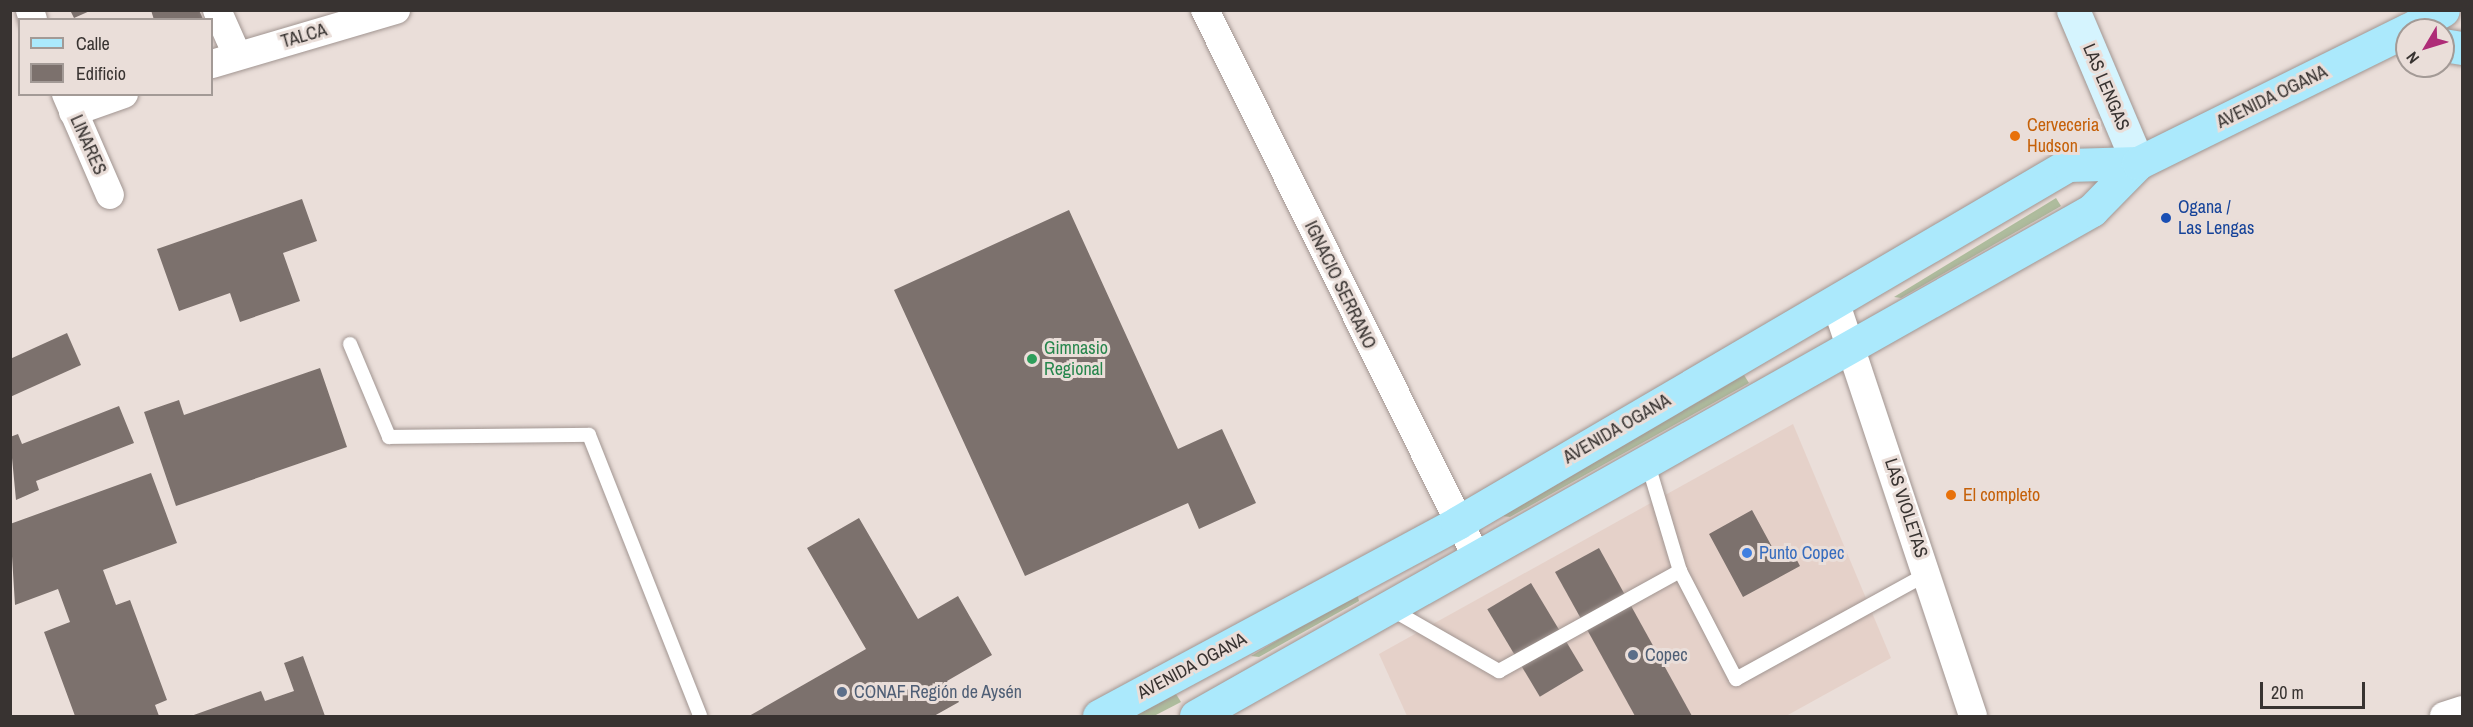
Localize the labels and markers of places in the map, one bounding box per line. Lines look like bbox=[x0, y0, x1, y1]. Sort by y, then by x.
place label: Cerveceria Hudson bbox=[2027, 115, 2099, 158]
marker: Cerveceria Hudson bbox=[2008, 129, 2022, 143]
place label: Ogana / Las Lengas bbox=[2178, 197, 2254, 240]
marker: Ogana / Las Lengas bbox=[2159, 211, 2173, 225]
place label: Gimnasio Regional bbox=[1044, 338, 1108, 380]
marker: Gimnasio Regional bbox=[1025, 352, 1039, 366]
place label: El completo bbox=[1963, 484, 2040, 506]
marker: El completo bbox=[1944, 488, 1958, 502]
place label: Punto Copec bbox=[1759, 542, 1844, 564]
marker: Punto Copec bbox=[1740, 546, 1754, 560]
place label: Copec bbox=[1645, 644, 1688, 666]
marker: Copec bbox=[1626, 648, 1640, 662]
place label: CONAF Región de Aysén bbox=[854, 681, 1023, 703]
marker: CONAF Región de Aysén bbox=[835, 685, 849, 699]

